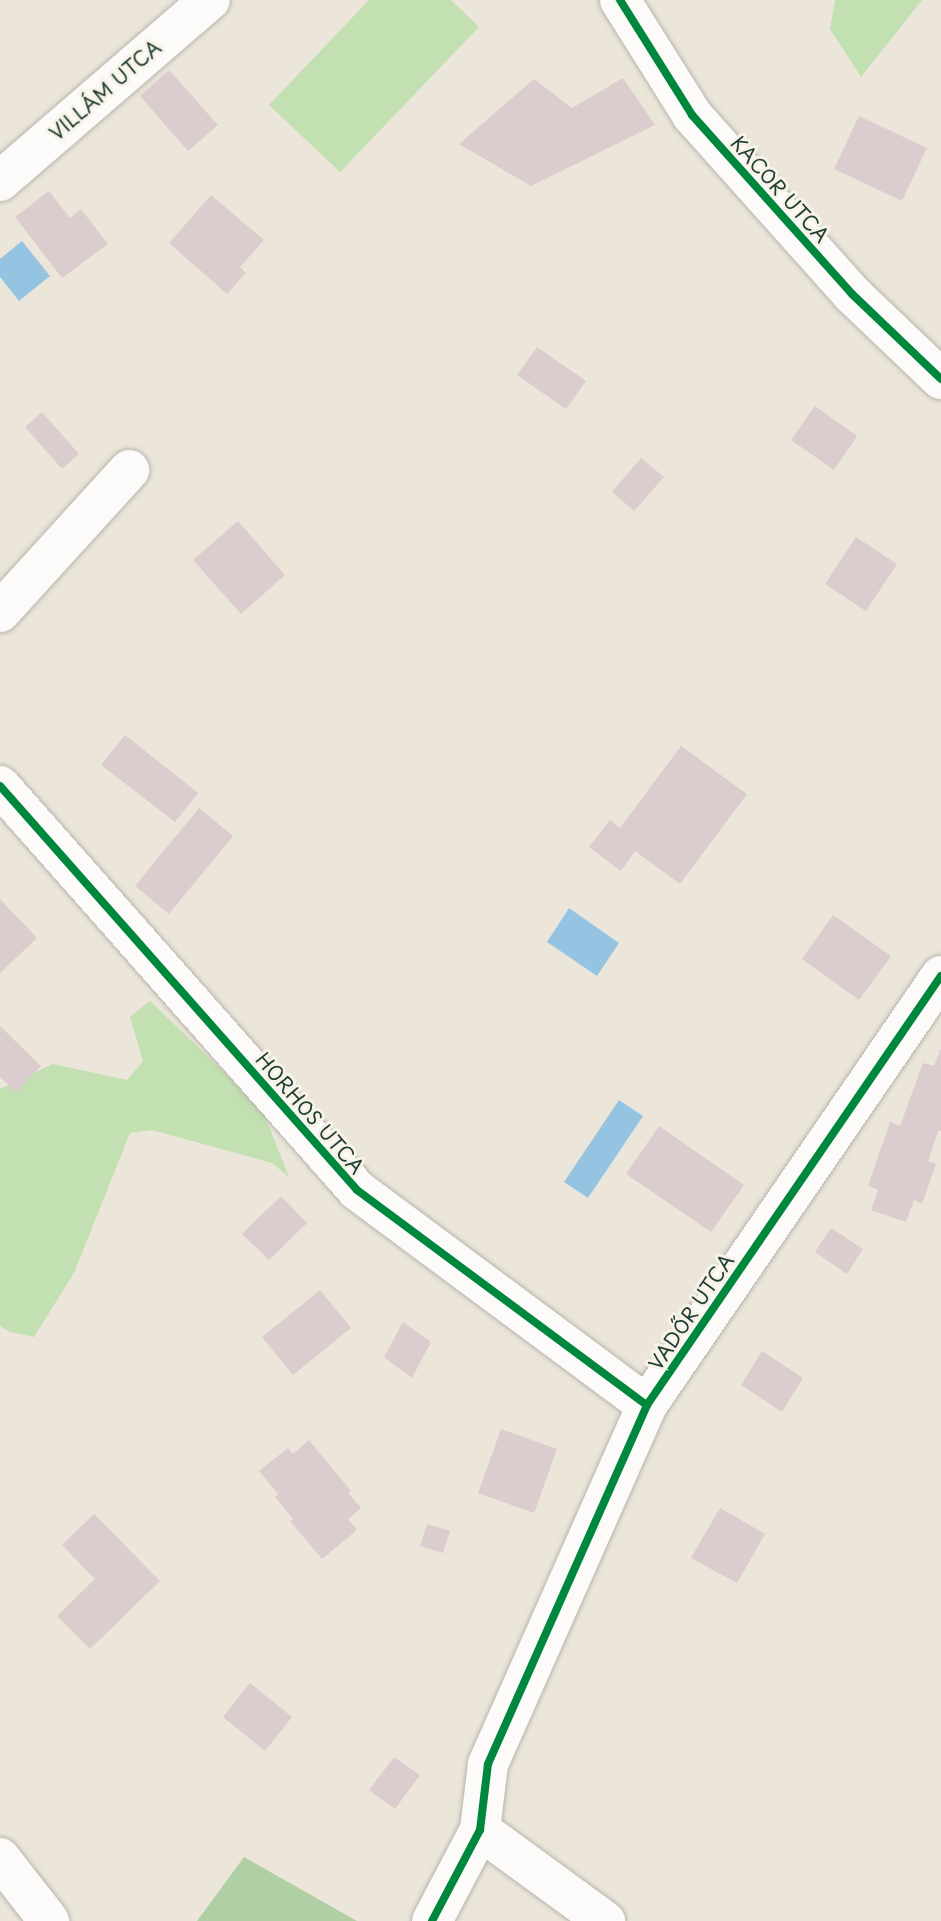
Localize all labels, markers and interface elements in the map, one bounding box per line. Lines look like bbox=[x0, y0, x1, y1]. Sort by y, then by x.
street label: VILLÁM UTCA bbox=[44, 35, 166, 145]
street label: KACOR UTCA bbox=[725, 130, 835, 248]
street label: HORHOS UTCA bbox=[250, 1047, 370, 1179]
street label: VADŐR UTCA bbox=[643, 1249, 739, 1375]

